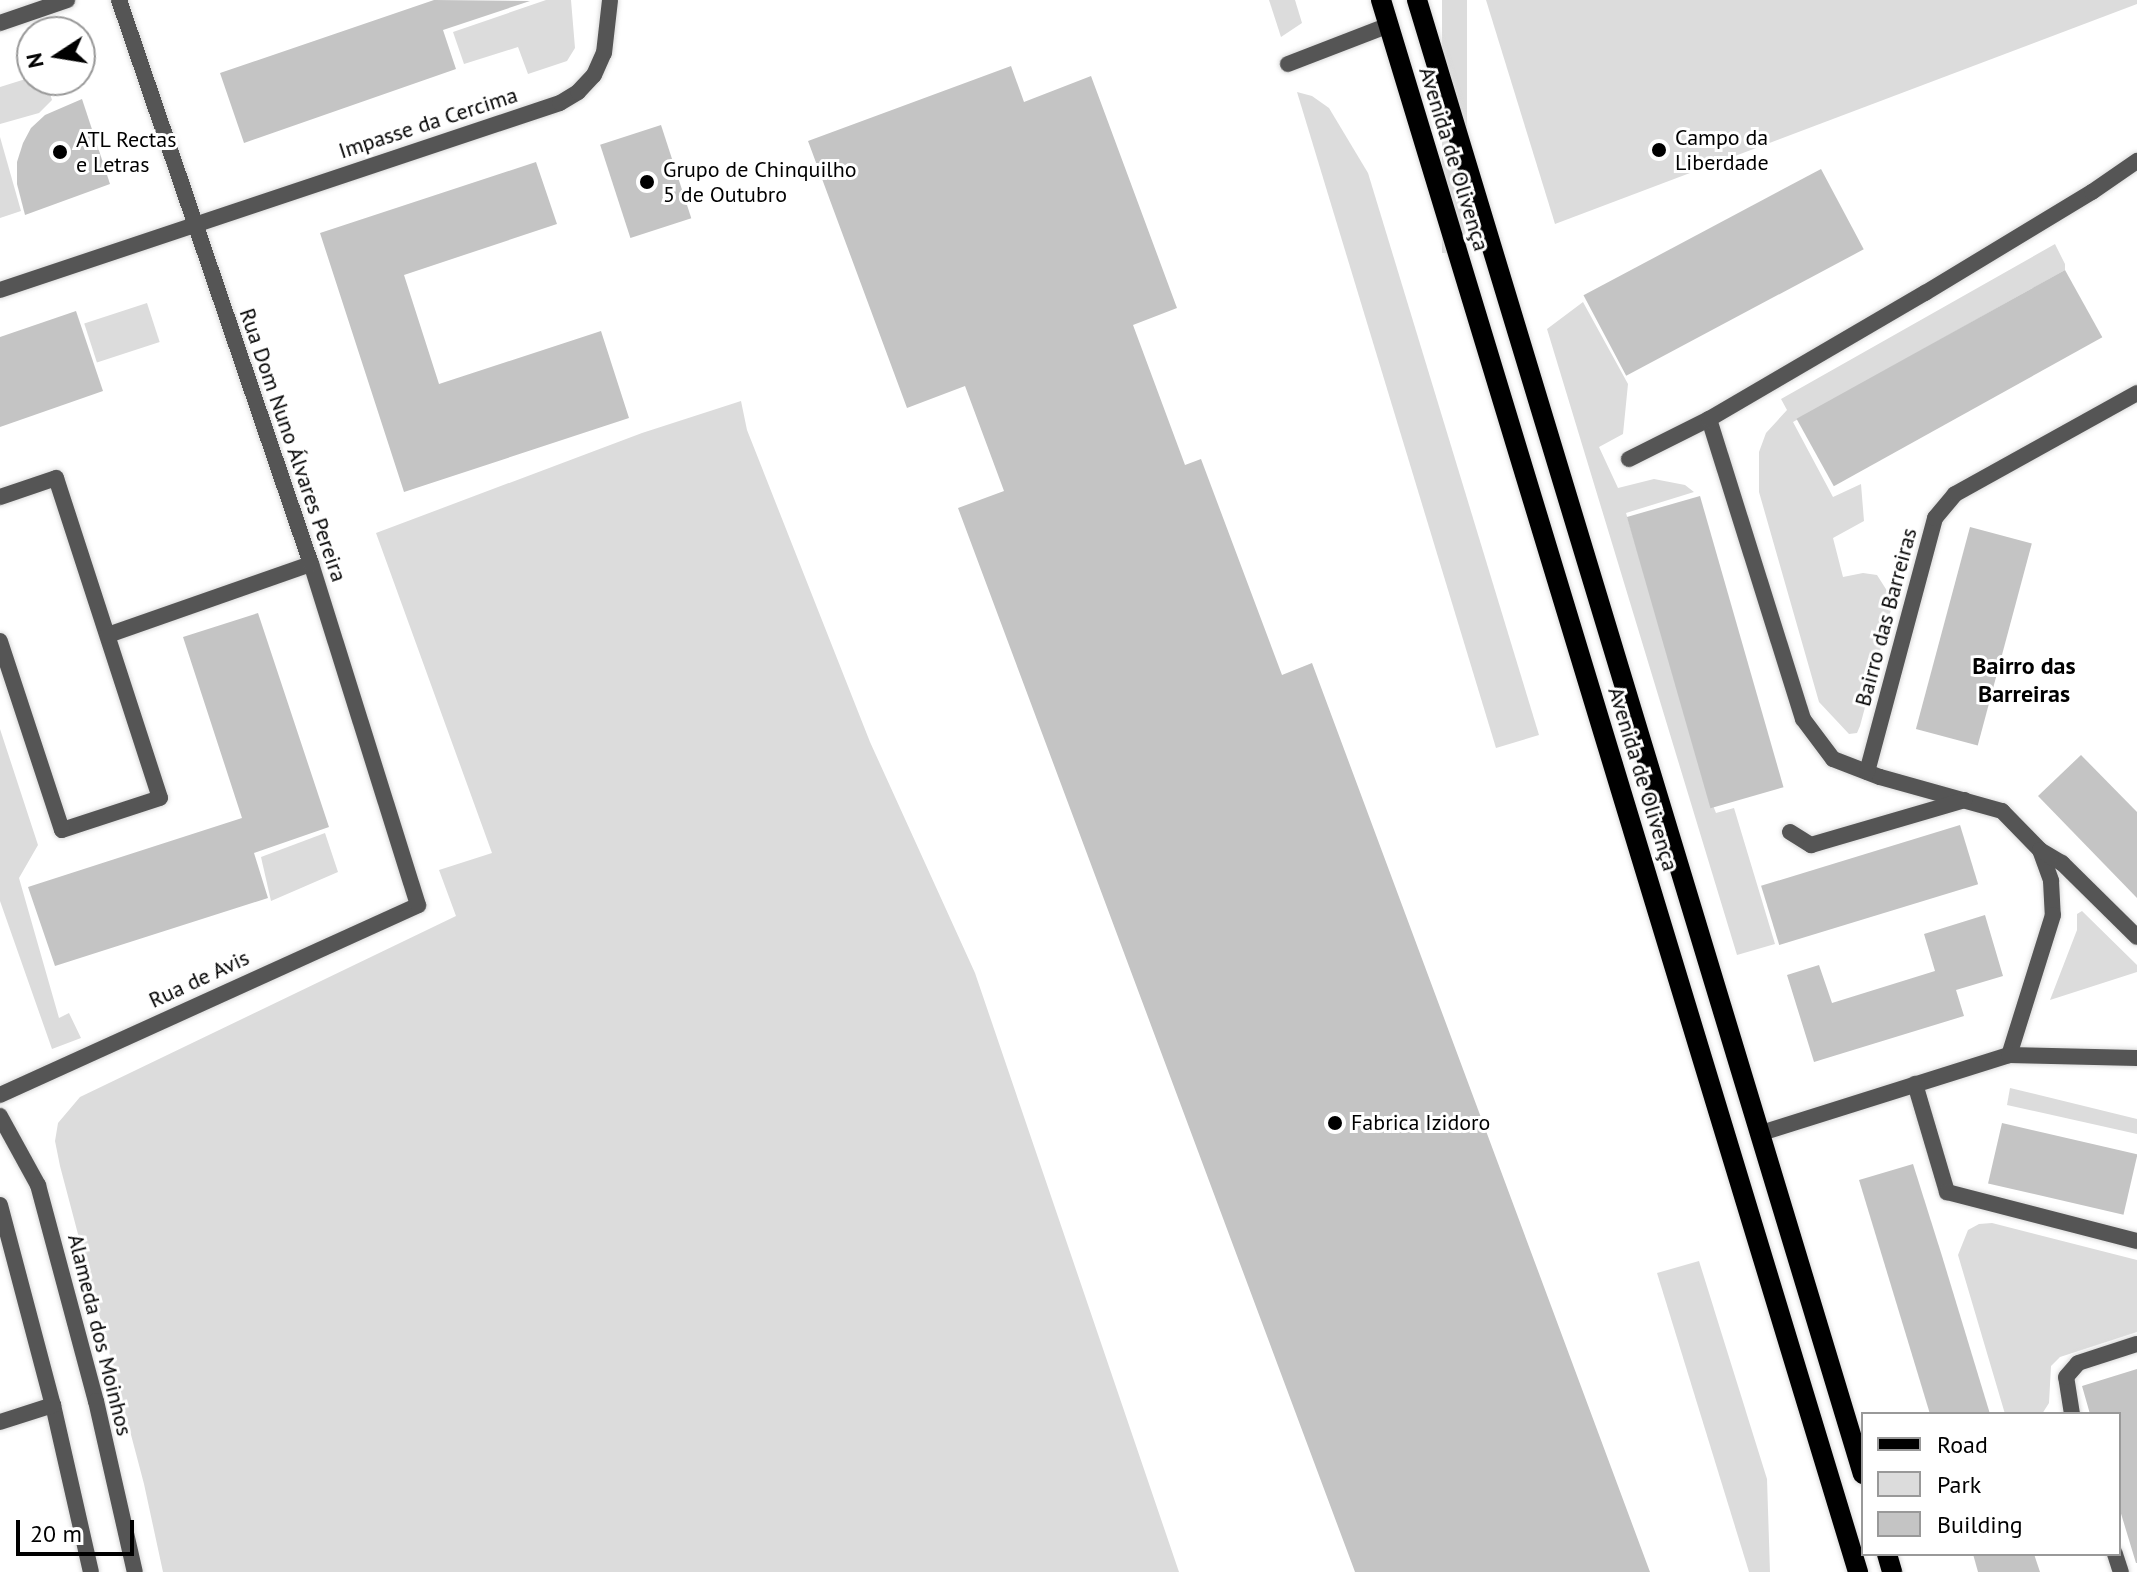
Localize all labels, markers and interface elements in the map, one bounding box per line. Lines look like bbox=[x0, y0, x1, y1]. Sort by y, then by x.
north arrow bbox=[16, 16, 96, 96]
text: N bbox=[19, 51, 50, 71]
street label: Avenida de Olivença bbox=[1413, 64, 1495, 254]
street label: Impasse da Cercima bbox=[335, 82, 521, 164]
place label: Campo da Liberdade bbox=[1675, 124, 1769, 176]
place label: ATL Rectas e Letras bbox=[76, 126, 177, 178]
marker: Campo da Liberdade bbox=[1650, 141, 1668, 159]
marker: ATL Rectas e Letras bbox=[51, 143, 69, 161]
place label: Grupo de Chinquilho 5 de Outubro bbox=[663, 156, 857, 208]
marker: Grupo de Chinquilho 5 de Outubro bbox=[638, 173, 656, 191]
street label: Rua Dom Nuno Álvares Pereira bbox=[234, 305, 352, 585]
street label: Bairro das Barreiras bbox=[1849, 525, 1923, 709]
district label: Bairro das Barreiras bbox=[1972, 652, 2076, 708]
street label: Avenida de Olivença bbox=[1602, 684, 1684, 874]
street label: Rua de Avis bbox=[144, 944, 254, 1014]
place label: Fabrica Izidoro bbox=[1351, 1110, 1490, 1136]
marker: Fabrica Izidoro bbox=[1326, 1114, 1344, 1132]
street label: Alameda dos Moinhos bbox=[62, 1231, 138, 1439]
legend bbox=[1861, 1412, 2121, 1556]
text: Road bbox=[1937, 1429, 1988, 1460]
text: Park bbox=[1937, 1469, 1981, 1500]
scale bar bbox=[20, 1504, 138, 1554]
text: Building bbox=[1937, 1509, 2023, 1540]
text: 20 m bbox=[30, 1518, 82, 1549]

